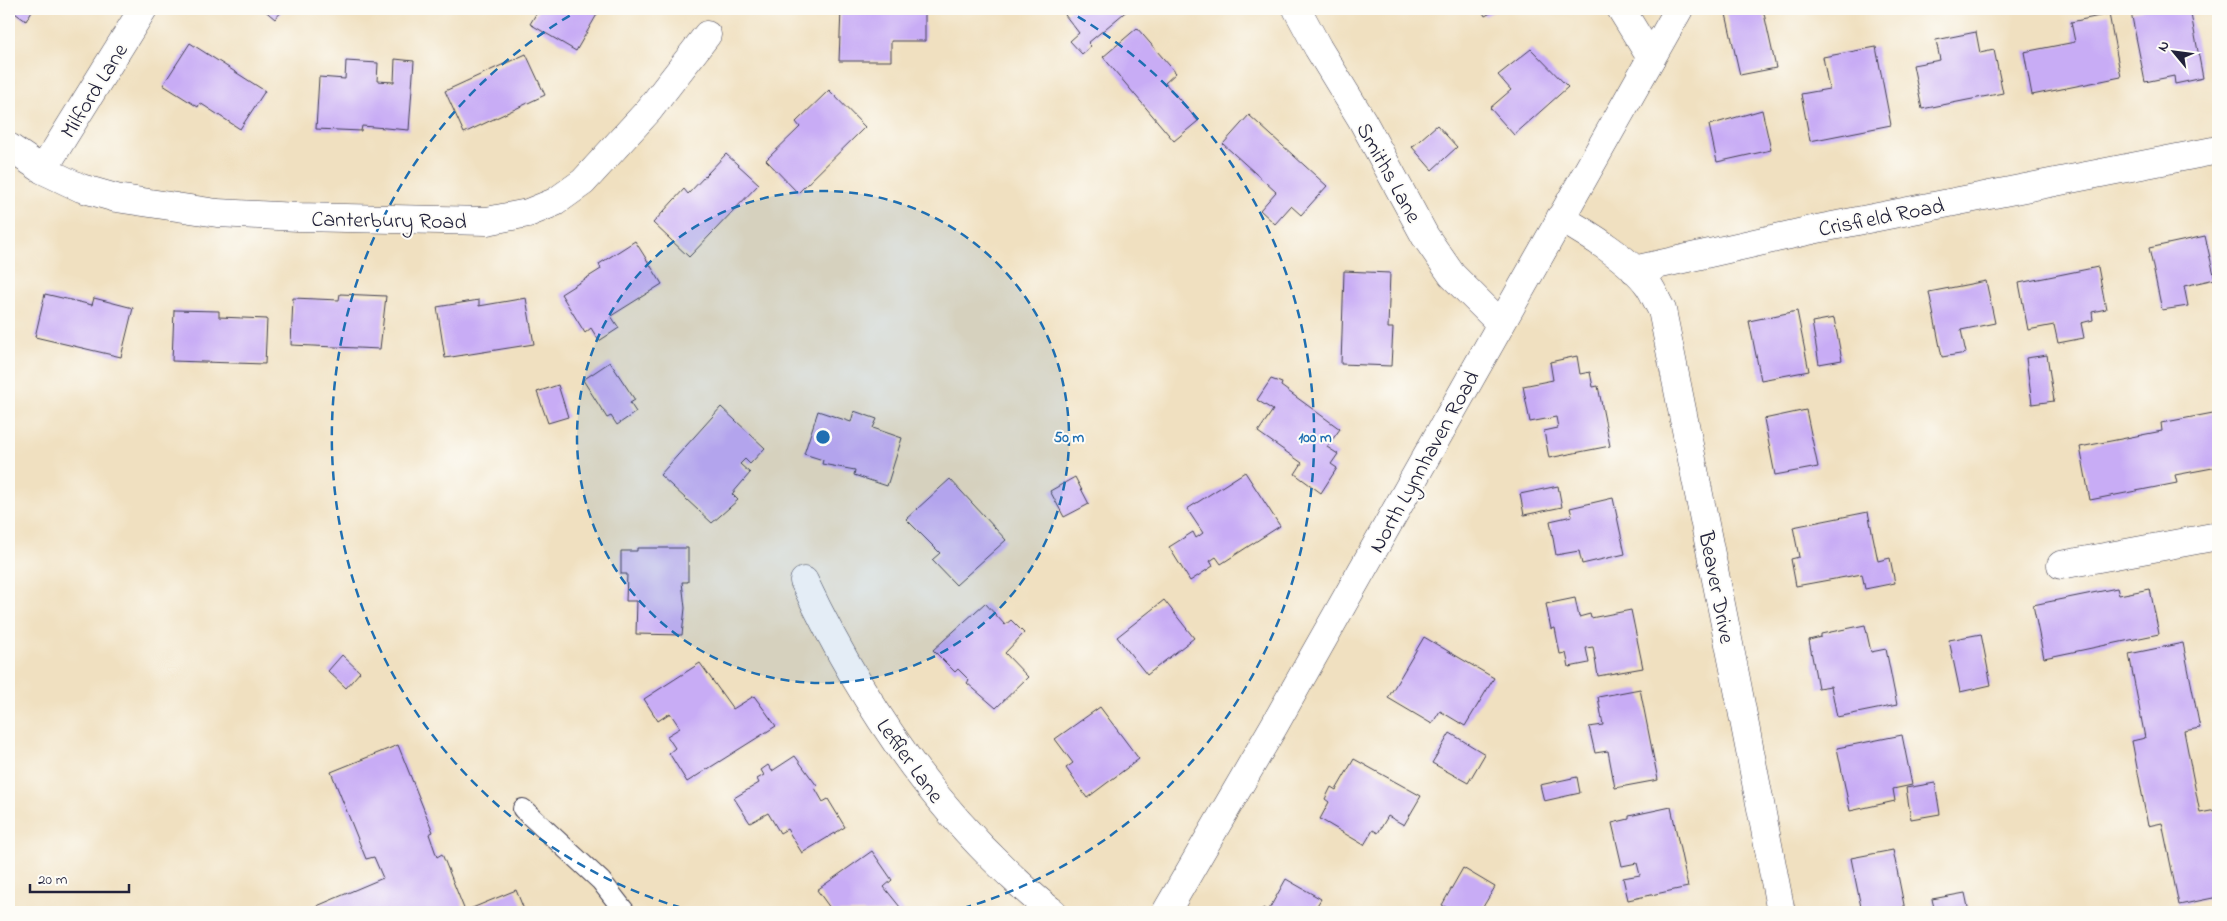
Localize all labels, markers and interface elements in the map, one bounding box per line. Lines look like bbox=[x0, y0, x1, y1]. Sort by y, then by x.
north arrow bbox=[2150, 28, 2200, 78]
text: N bbox=[2152, 37, 2175, 56]
street label: Milford Lane bbox=[54, 38, 137, 145]
street label: Smiths Lane bbox=[1347, 117, 1428, 230]
street label: Crisfield Road bbox=[1816, 191, 1947, 247]
street label: Canterbury Road bbox=[311, 205, 467, 240]
street label: North Lynnhaven Road bbox=[1362, 365, 1490, 560]
text: 50 m bbox=[1054, 427, 1085, 449]
text: 100 m bbox=[1298, 427, 1332, 449]
centre of rings bbox=[814, 428, 832, 446]
street label: Beaver Drive bbox=[1688, 528, 1742, 647]
street label: Leffler Lane bbox=[867, 713, 950, 811]
scale bar bbox=[30, 861, 129, 893]
text: 20 m bbox=[38, 869, 68, 891]

